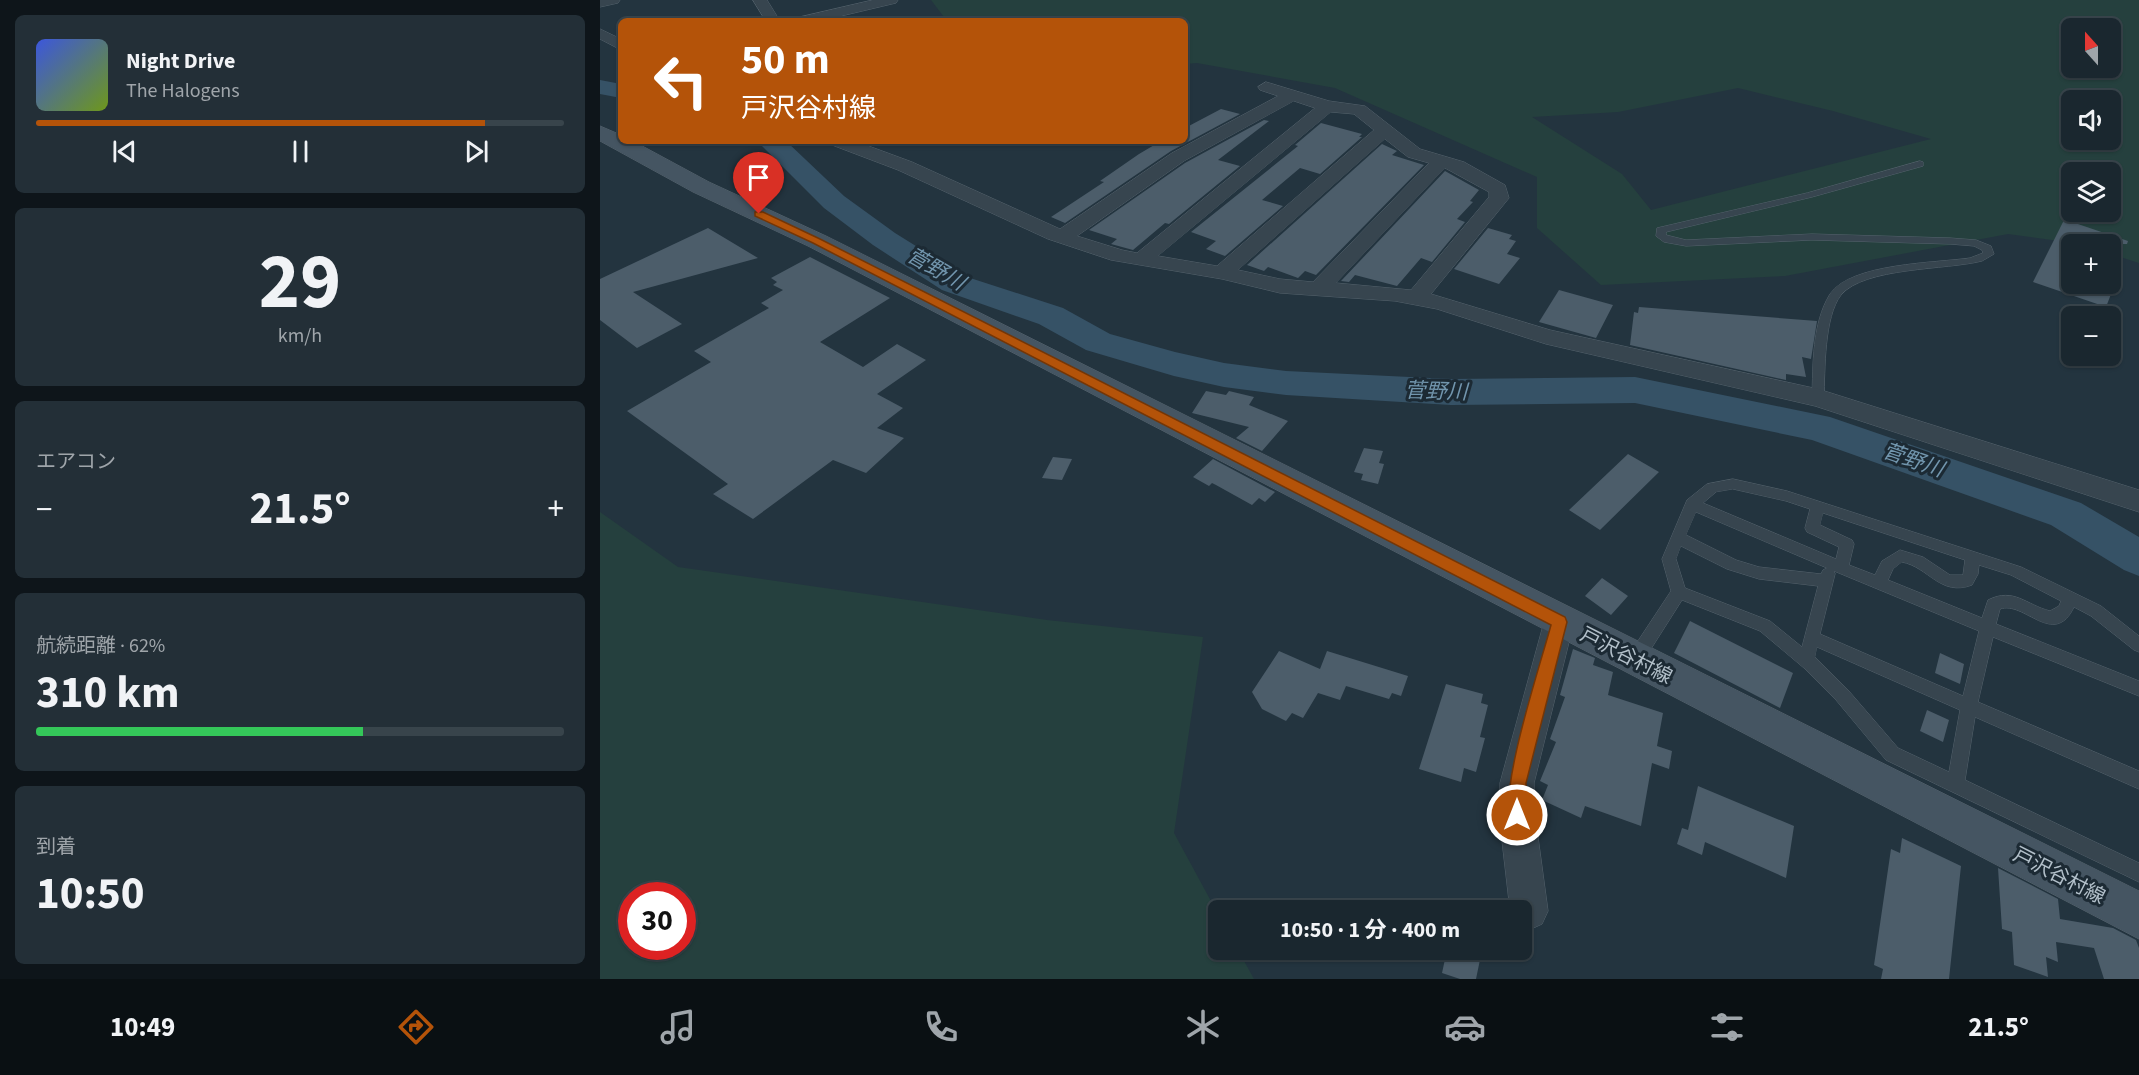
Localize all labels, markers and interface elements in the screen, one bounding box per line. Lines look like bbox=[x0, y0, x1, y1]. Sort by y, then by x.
north arrow bbox=[2061, 18, 2121, 78]
map controls bbox=[2061, 18, 2121, 366]
text: 50 m bbox=[741, 30, 830, 90]
icon: left bbox=[642, 42, 720, 120]
text: Night Drive bbox=[126, 45, 235, 77]
text: The Halogens bbox=[126, 77, 240, 105]
text: 戸沢谷村線 bbox=[741, 89, 876, 128]
button: sound bbox=[2061, 90, 2121, 150]
icon: previous bbox=[108, 135, 141, 168]
icon: pause bbox=[284, 135, 317, 168]
icon: next bbox=[460, 135, 493, 168]
pin bbox=[733, 152, 784, 214]
icon: arrive bbox=[742, 161, 775, 194]
button: layers bbox=[2061, 162, 2121, 222]
text: 29 bbox=[259, 227, 341, 338]
button: + bbox=[2061, 234, 2121, 294]
water label: 菅野川 bbox=[901, 240, 973, 299]
button: − bbox=[2061, 306, 2121, 366]
text: km/h bbox=[278, 322, 322, 350]
water label: 菅野川 bbox=[1404, 375, 1470, 407]
water label: 菅野川 bbox=[1878, 436, 1950, 485]
text: エアコン bbox=[36, 448, 116, 476]
text: 21.5° bbox=[249, 477, 351, 541]
text: − bbox=[36, 486, 52, 533]
text: + bbox=[548, 486, 564, 533]
street label: 戸沢谷村線 bbox=[1575, 621, 1677, 691]
text: 航続距離 · 62% bbox=[36, 632, 165, 660]
text: 310 km bbox=[36, 661, 180, 725]
position arrow bbox=[1485, 783, 1549, 847]
text: 到着 bbox=[36, 833, 76, 861]
street label: 戸沢谷村線 bbox=[2008, 841, 2110, 911]
text: 10:50 bbox=[36, 862, 145, 926]
speed limit sign: 30 bbox=[618, 882, 696, 960]
text: 10:50 · 1 分 · 400 m bbox=[1280, 914, 1460, 946]
icon: directions bbox=[395, 1006, 437, 1048]
icon: music bbox=[657, 1006, 699, 1048]
icon: phone bbox=[920, 1006, 962, 1048]
icon: climate bbox=[1182, 1006, 1224, 1048]
icon: car bbox=[1444, 1006, 1486, 1048]
icon: filters bbox=[1706, 1006, 1748, 1048]
text: 10:49 bbox=[110, 1008, 175, 1047]
text: 21.5° bbox=[1968, 1008, 2029, 1047]

